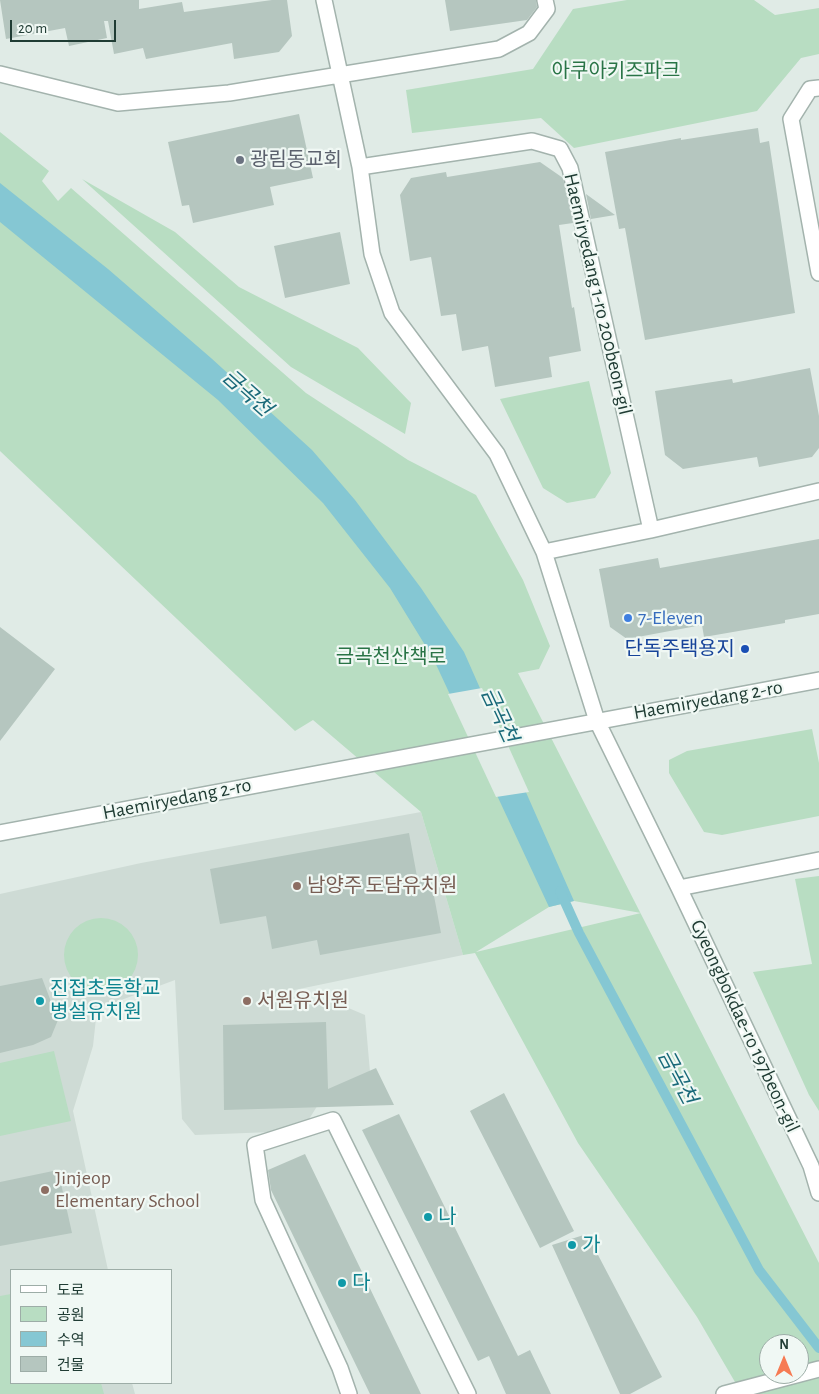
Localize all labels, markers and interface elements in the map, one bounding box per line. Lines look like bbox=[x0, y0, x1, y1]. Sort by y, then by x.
scale bar bbox=[12, 10, 119, 42]
text: 20 m bbox=[18, 21, 47, 36]
park label: 아쿠아키즈파크 bbox=[552, 59, 680, 83]
place label: 광림동교회 bbox=[250, 148, 342, 172]
marker: 광림동교회 bbox=[234, 154, 246, 166]
street label: Haemiryedang 1-ro 200beon-gil bbox=[558, 171, 638, 417]
water label: 금곡천 bbox=[217, 364, 277, 422]
place label: 7-Eleven bbox=[638, 606, 703, 630]
marker: 7-Eleven bbox=[622, 612, 634, 624]
place label: 단독주택용지 bbox=[625, 637, 735, 661]
marker: 단독주택용지 bbox=[739, 643, 751, 655]
park label: 금곡천산책로 bbox=[336, 645, 446, 669]
street label: Haemiryedang 2-ro bbox=[632, 675, 784, 725]
water label: 금곡천 bbox=[475, 683, 523, 747]
street label: Haemiryedang 2-ro bbox=[101, 773, 253, 825]
place label: 남양주 도담유치원 bbox=[307, 874, 457, 898]
marker: 남양주 도담유치원 bbox=[291, 880, 303, 892]
street label: Gyeongbokdae-ro 197beon-gil bbox=[685, 916, 805, 1136]
place label: 진접초등학교 병설유치원 bbox=[50, 977, 160, 1024]
place label: 서원유치원 bbox=[257, 989, 349, 1013]
marker: 진접초등학교 병설유치원 bbox=[34, 995, 46, 1007]
marker: 서원유치원 bbox=[241, 995, 253, 1007]
water label: 금곡천 bbox=[652, 1045, 702, 1109]
place label: Jinjeop Elementary School bbox=[55, 1166, 200, 1213]
marker: Jinjeop Elementary School bbox=[39, 1184, 51, 1196]
place label: 나 bbox=[438, 1205, 456, 1229]
marker: 나 bbox=[422, 1211, 434, 1223]
place label: 가 bbox=[582, 1233, 600, 1257]
marker: 가 bbox=[566, 1239, 578, 1251]
legend bbox=[10, 1269, 172, 1384]
place label: 다 bbox=[352, 1271, 370, 1295]
marker: 다 bbox=[336, 1277, 348, 1289]
text: 도로 bbox=[57, 1283, 85, 1298]
text: 공원 bbox=[57, 1308, 85, 1323]
text: 수역 bbox=[57, 1333, 85, 1348]
north arrow bbox=[759, 1334, 809, 1384]
text: N bbox=[779, 1338, 789, 1352]
text: 건물 bbox=[57, 1358, 85, 1373]

